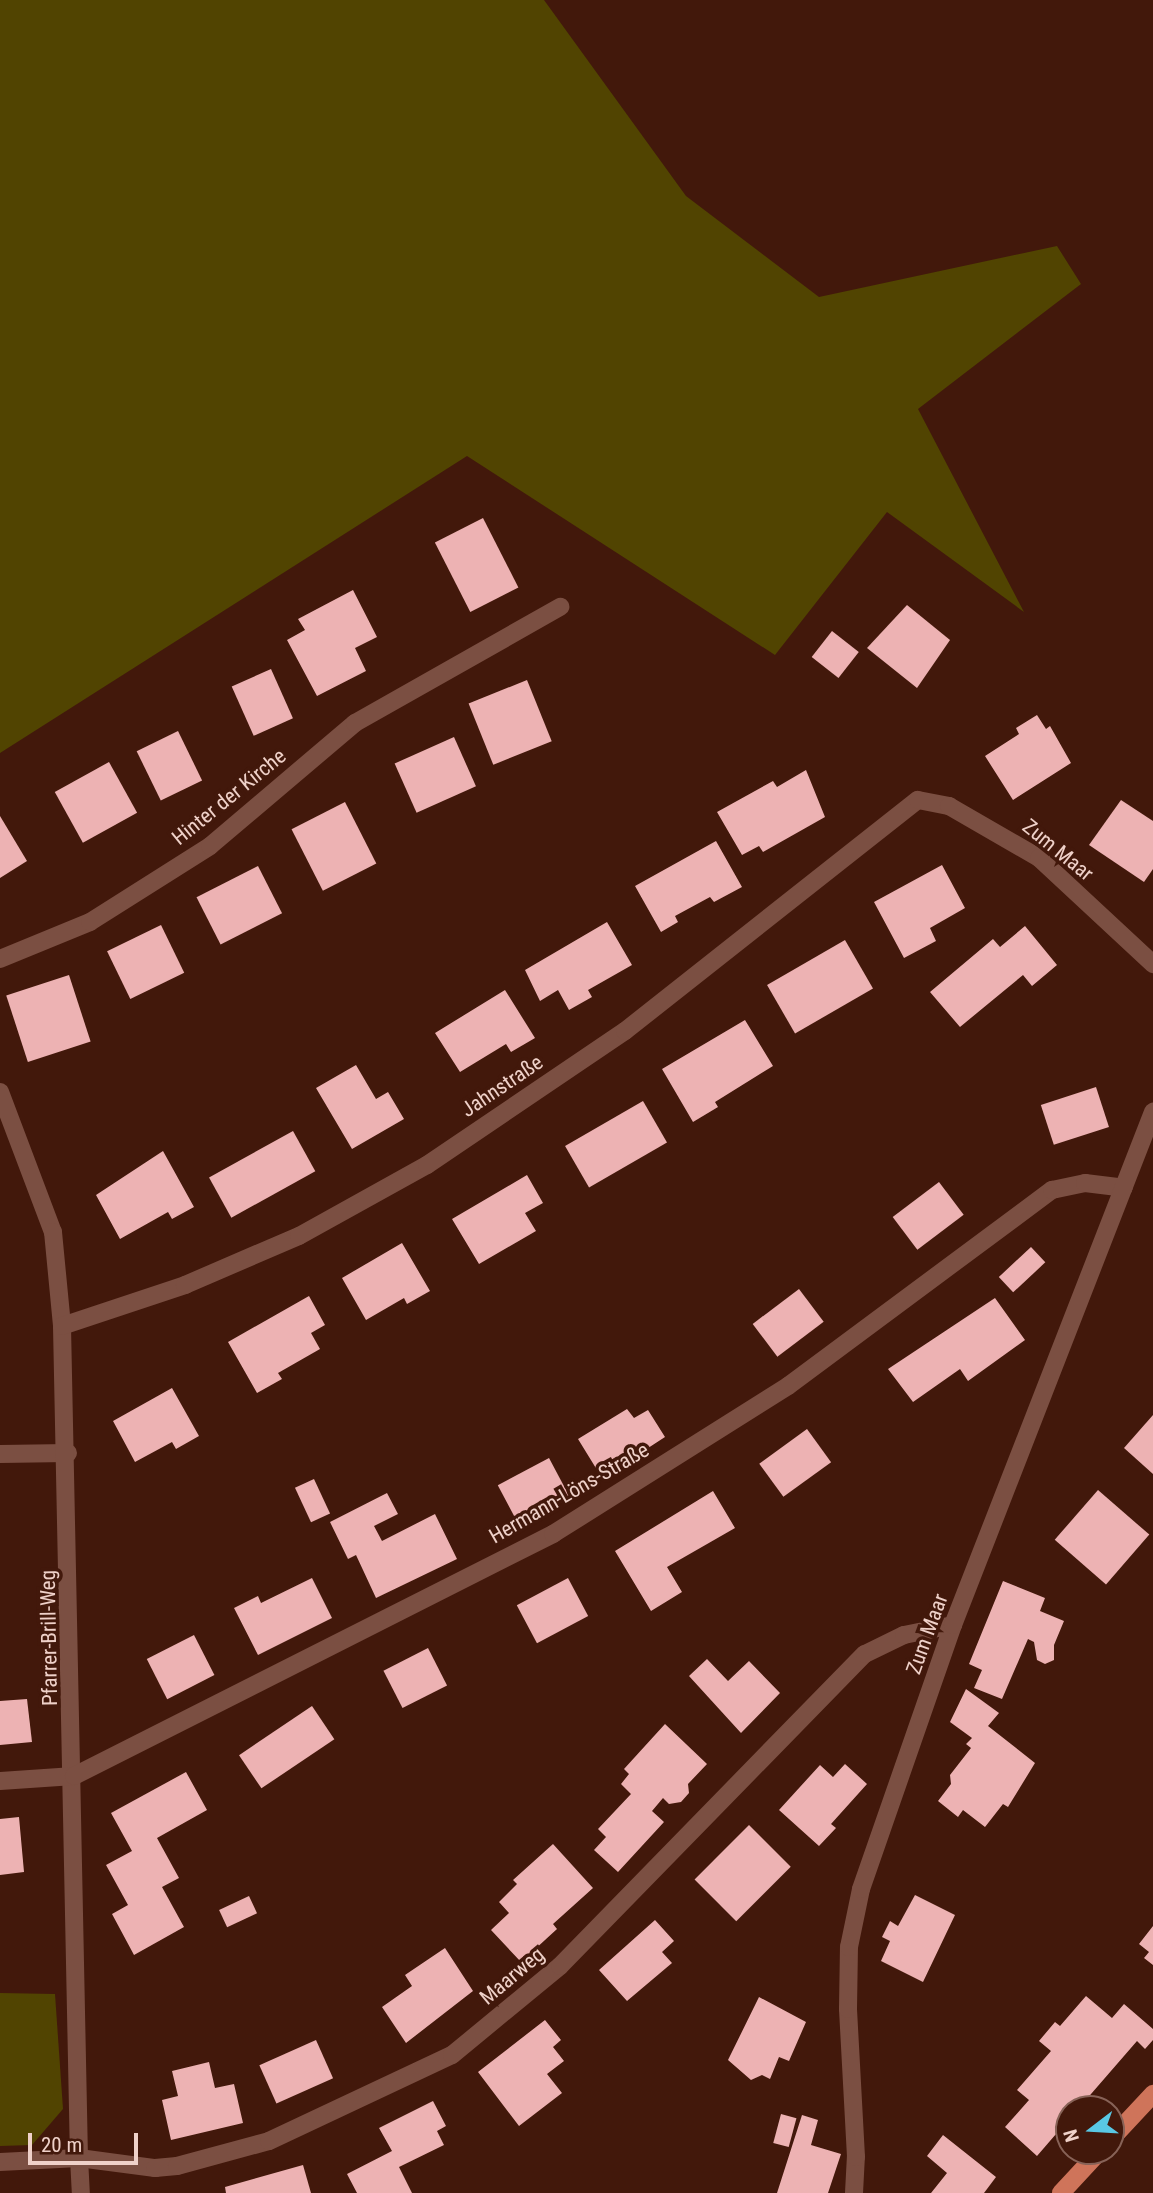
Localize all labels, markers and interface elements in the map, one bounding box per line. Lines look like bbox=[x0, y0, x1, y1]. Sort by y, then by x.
street label: Hinter der Kirche bbox=[167, 743, 291, 851]
street label: Zum Maar bbox=[1017, 814, 1099, 886]
street label: Jahnstraße bbox=[456, 1050, 548, 1122]
street label: Hermann-Löns-Straße bbox=[485, 1437, 653, 1549]
street label: Pfarrer-Brill-Weg bbox=[35, 1570, 63, 1706]
street label: Zum Maar bbox=[901, 1590, 953, 1678]
street label: Maarweg bbox=[475, 1942, 549, 2010]
north arrow bbox=[1055, 2095, 1125, 2165]
scale bar bbox=[32, 2120, 142, 2164]
text: N bbox=[1059, 2127, 1084, 2145]
text: 20 m bbox=[41, 2133, 82, 2157]

